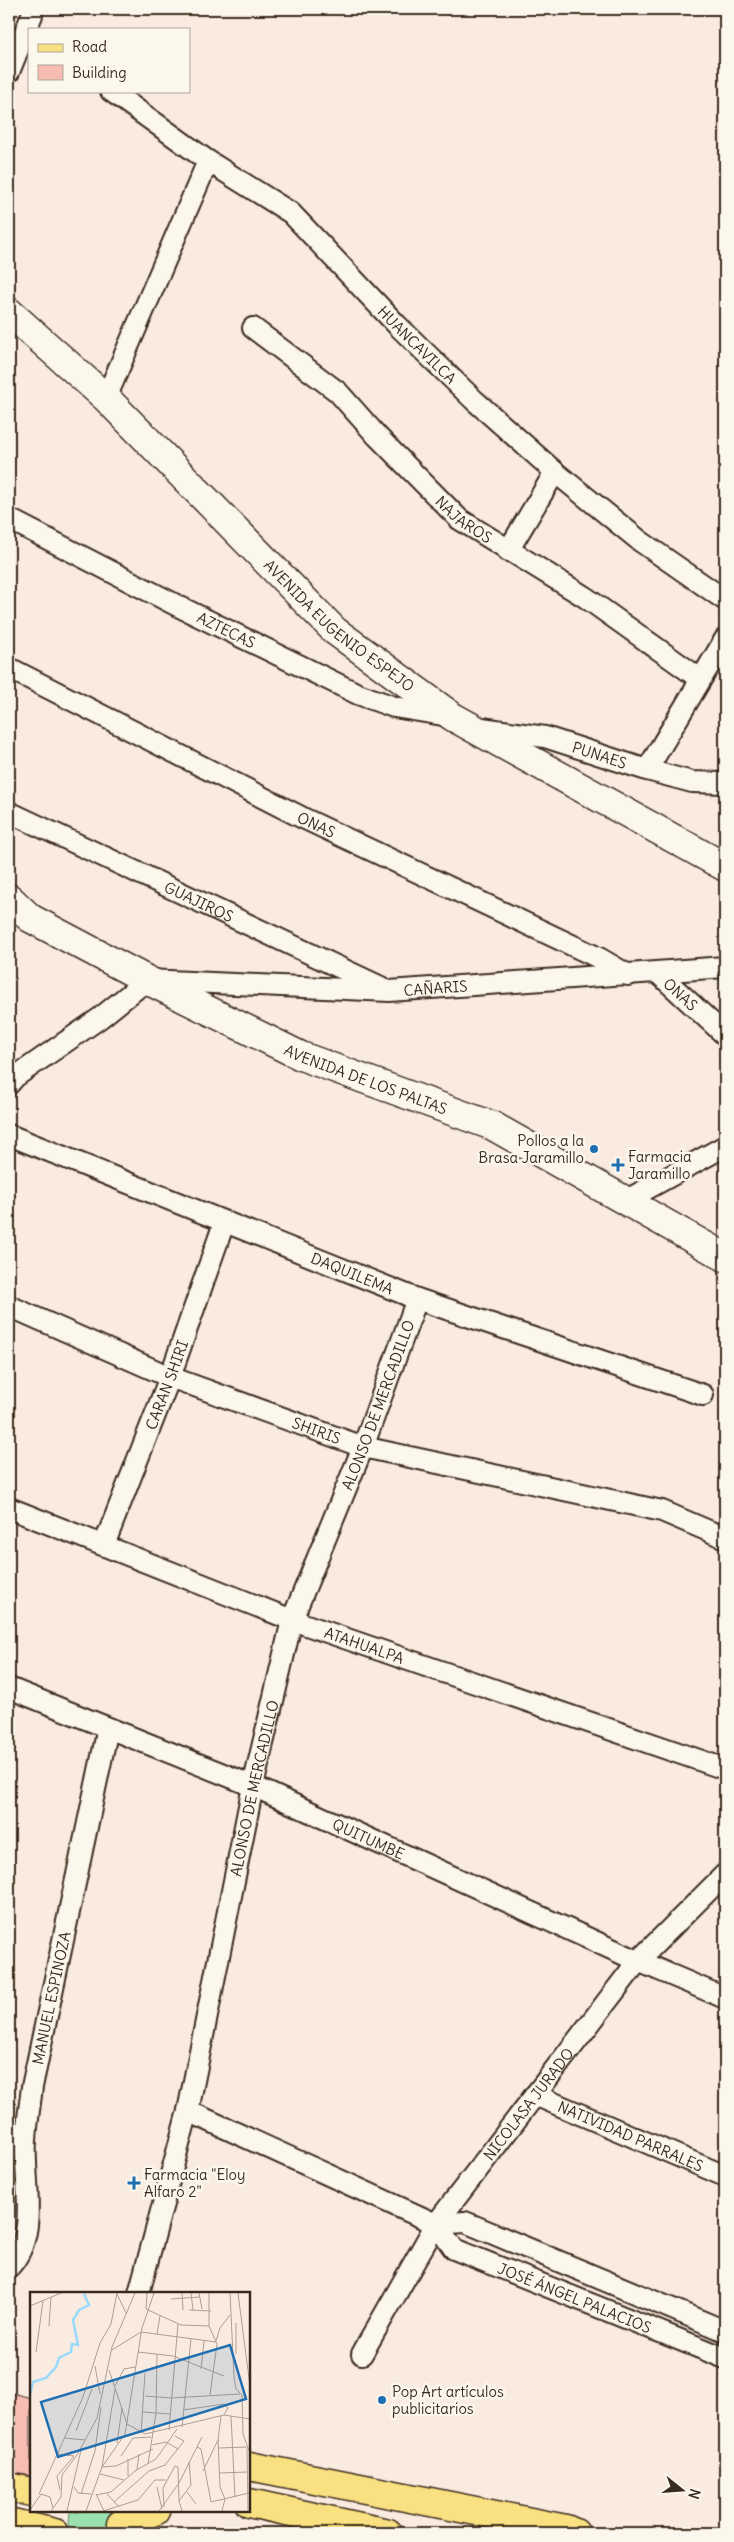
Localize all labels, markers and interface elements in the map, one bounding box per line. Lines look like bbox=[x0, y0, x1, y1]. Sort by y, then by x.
legend bbox=[28, 28, 190, 92]
text: Road bbox=[72, 37, 107, 56]
text: Building bbox=[72, 63, 127, 82]
street label: HUANCAVILCA bbox=[374, 302, 461, 388]
street label: NAJAROS bbox=[432, 492, 496, 547]
street label: AVENIDA EUGENIO ESPEJO bbox=[260, 555, 418, 695]
street label: AZTECAS bbox=[194, 607, 259, 652]
street label: PUNAES bbox=[570, 737, 629, 772]
street label: ONAS bbox=[294, 807, 339, 842]
street label: GUAJIROS bbox=[161, 877, 237, 926]
street label: ONAS bbox=[660, 974, 702, 1015]
street label: CAÑARIS bbox=[403, 976, 468, 999]
street label: AVENIDA DE LOS PALTAS bbox=[281, 1040, 450, 1118]
place label: Pollos a la Brasa Jaramillo bbox=[478, 1131, 584, 1167]
marker: Pollos a la Brasa Jaramillo bbox=[588, 1143, 600, 1155]
place label: Farmacia Jaramillo bbox=[628, 1147, 692, 1183]
marker: Farmacia Jaramillo bbox=[612, 1159, 624, 1171]
street label: DAQUILEMA bbox=[308, 1248, 397, 1298]
street label: ALONSO DE MERCADILLO bbox=[337, 1317, 418, 1493]
street label: CARAN SHIRI bbox=[141, 1337, 192, 1432]
street label: SHIRIS bbox=[290, 1413, 343, 1448]
street label: ATAHUALPA bbox=[322, 1622, 407, 1668]
street label: ALONSO DE MERCADILLO bbox=[226, 1698, 282, 1878]
street label: QUITUMBE bbox=[330, 1814, 408, 1863]
street label: MANUEL ESPINOZA bbox=[28, 1929, 74, 2066]
street label: NICOLASA JURADO bbox=[479, 2044, 577, 2164]
street label: NATIVIDAD PARRALES bbox=[555, 2096, 706, 2175]
place label: Farmacia "Eloy Alfaro 2" bbox=[144, 2165, 246, 2201]
marker: Farmacia "Eloy Alfaro 2" bbox=[128, 2177, 140, 2189]
street label: JOSÉ ÁNGEL PALACIOS bbox=[495, 2258, 654, 2337]
inset map bbox=[30, 2292, 250, 2512]
place label: Pop Art artículos publicitarios bbox=[392, 2382, 504, 2418]
marker: Pop Art artículos publicitarios bbox=[376, 2394, 388, 2406]
north arrow bbox=[656, 2464, 706, 2514]
text: N bbox=[684, 2487, 704, 2501]

